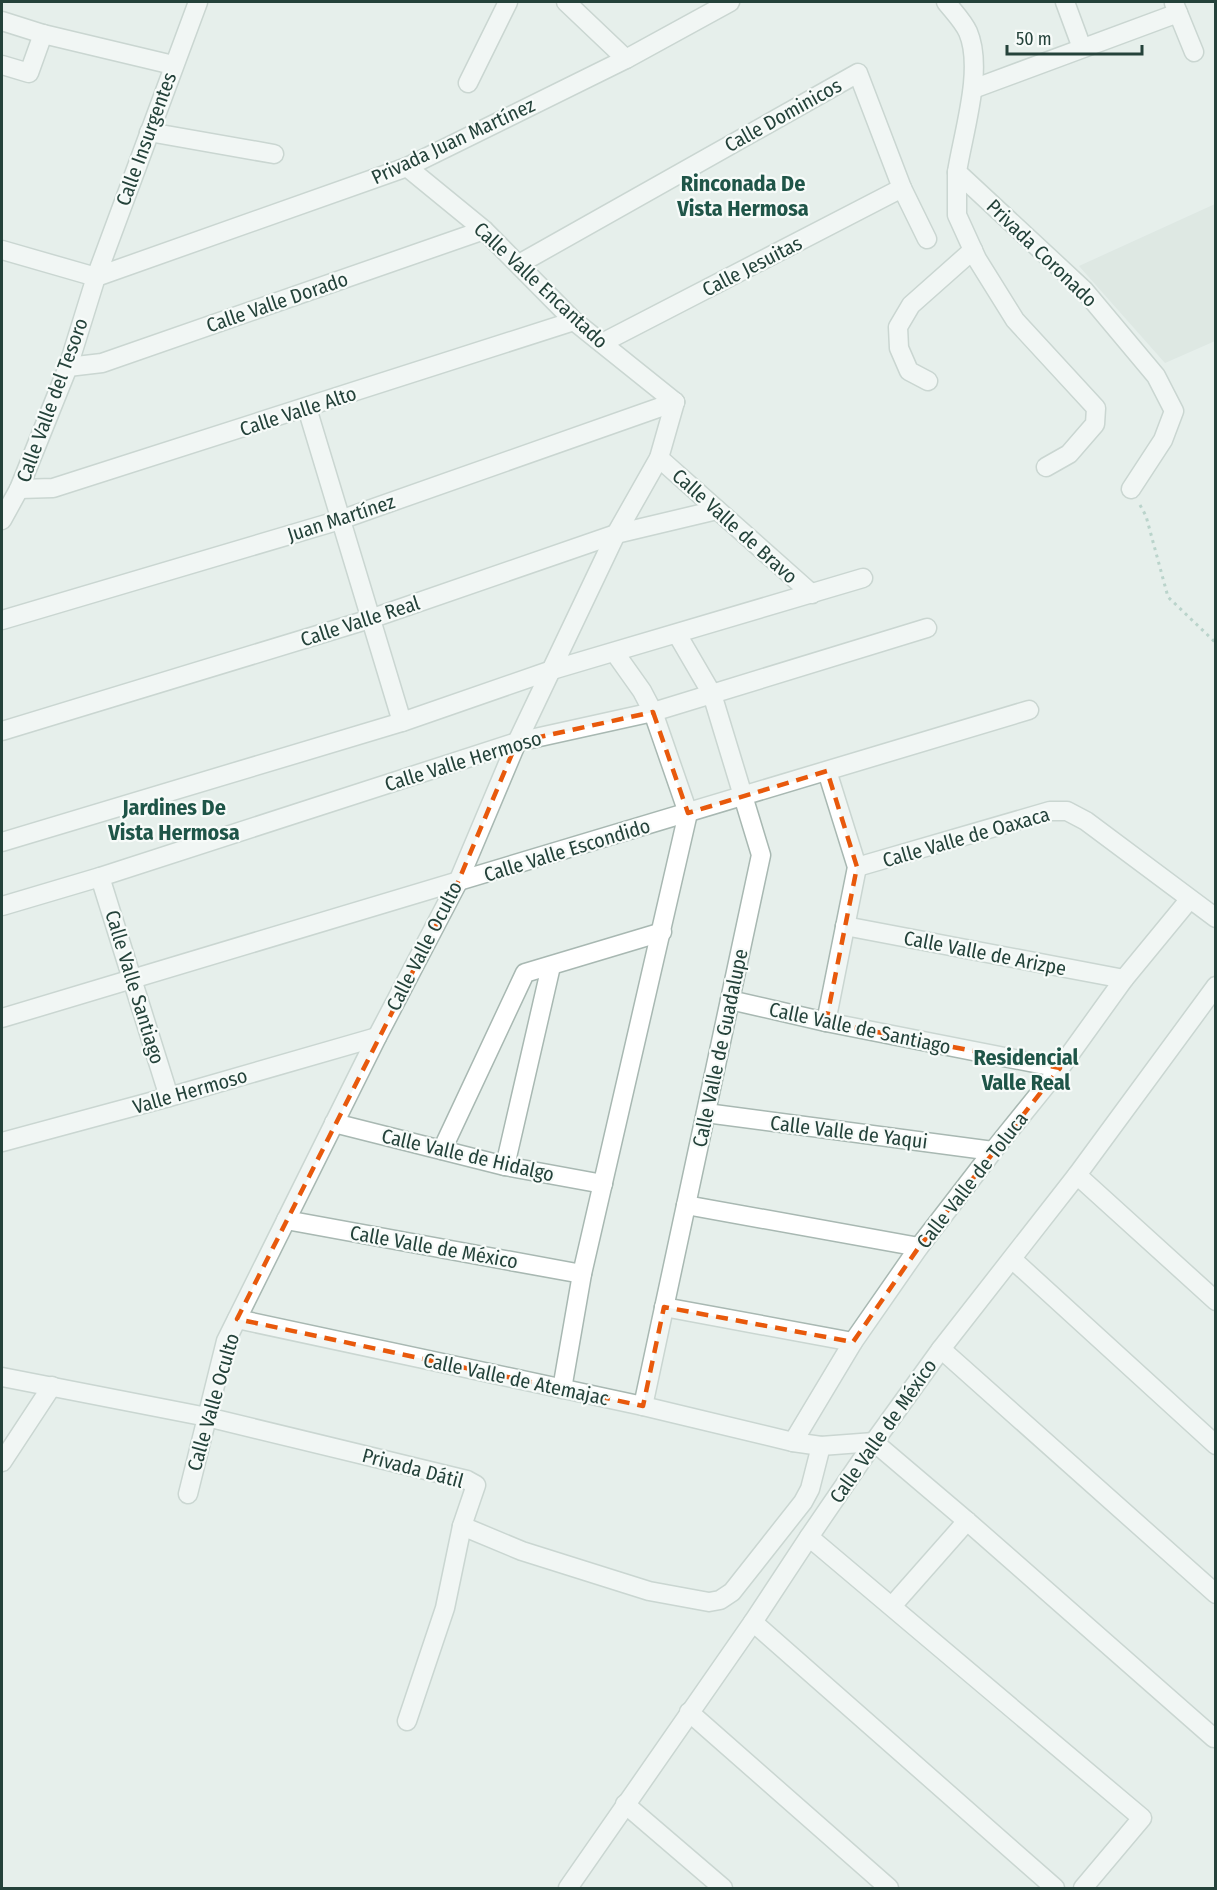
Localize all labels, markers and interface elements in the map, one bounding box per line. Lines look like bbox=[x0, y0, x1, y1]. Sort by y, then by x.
scale bar bbox=[1007, 18, 1142, 56]
text: 50 m bbox=[1016, 28, 1052, 50]
street label: Calle Insurgentes bbox=[111, 69, 181, 209]
street label: Calle Dominicos bbox=[720, 73, 846, 157]
street label: Privada Juan Martínez bbox=[368, 93, 539, 189]
district label: Rinconada De Vista Hermosa bbox=[676, 170, 809, 222]
street label: Privada Coronado bbox=[982, 194, 1102, 312]
street label: Calle Valle Encantado bbox=[469, 217, 613, 353]
street label: Calle Jesuitas bbox=[698, 231, 806, 301]
street label: Calle Valle Dorado bbox=[203, 267, 351, 337]
street label: Calle Valle del Tesoro bbox=[11, 314, 93, 486]
street label: Calle Valle Alto bbox=[237, 381, 359, 441]
street label: Calle Valle de Bravo bbox=[667, 464, 803, 588]
street label: Juan Martínez bbox=[284, 489, 398, 547]
street label: Calle Valle Real bbox=[297, 590, 423, 652]
street label: Calle Valle Hermoso bbox=[382, 726, 544, 796]
district label: Jardines De Vista Hermosa bbox=[107, 794, 240, 846]
street label: Calle Valle de Oaxaca bbox=[880, 802, 1052, 872]
street label: Calle Valle Escondido bbox=[481, 813, 653, 887]
street label: Calle Valle Oculto bbox=[381, 877, 467, 1015]
street label: Calle Valle Santiago bbox=[100, 907, 170, 1067]
street label: Calle Valle de Arizpe bbox=[902, 925, 1068, 981]
street label: Calle Valle de Guadalupe bbox=[687, 947, 753, 1149]
street label: Calle Valle de Santiago bbox=[767, 997, 953, 1059]
district label: Residencial Valle Real bbox=[973, 1044, 1080, 1096]
street label: Valle Hermoso bbox=[130, 1063, 250, 1119]
street label: Calle Valle de Toluca bbox=[911, 1107, 1033, 1253]
street label: Calle Valle de Yaqui bbox=[769, 1110, 929, 1154]
street label: Calle Valle de Hidalgo bbox=[379, 1123, 557, 1187]
street label: Calle Valle de México bbox=[348, 1220, 520, 1274]
street label: Calle Valle Oculto bbox=[182, 1330, 244, 1474]
street label: Calle Valle de Atemajac bbox=[421, 1348, 611, 1410]
street label: Calle Valle de México bbox=[824, 1354, 942, 1508]
street label: Privada Dátil bbox=[360, 1443, 466, 1493]

